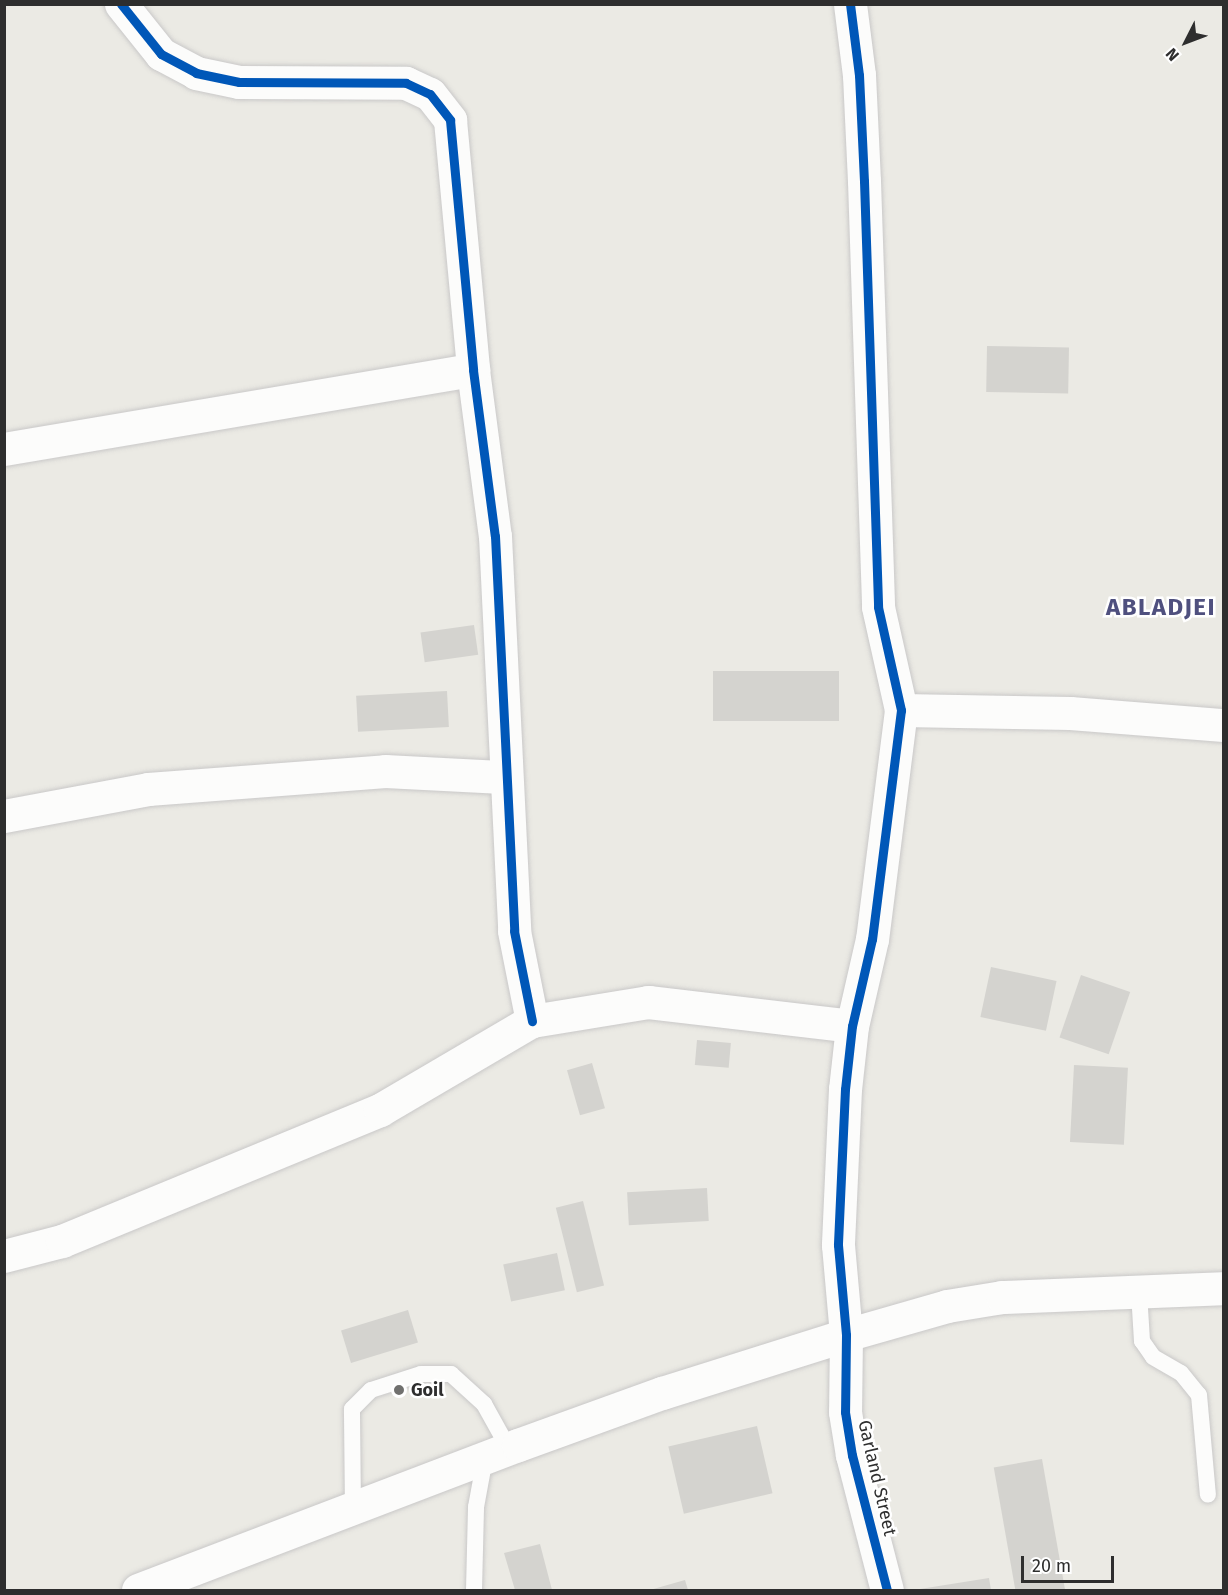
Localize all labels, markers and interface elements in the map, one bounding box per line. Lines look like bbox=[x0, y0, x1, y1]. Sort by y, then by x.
north arrow bbox=[1156, 12, 1216, 72]
text: N bbox=[1162, 44, 1183, 65]
district label: ABLADJEI bbox=[1106, 594, 1216, 622]
place label: Goil bbox=[411, 1379, 444, 1401]
marker: Goil bbox=[392, 1383, 406, 1397]
street label: Garland Street bbox=[853, 1418, 901, 1538]
scale bar bbox=[1024, 1544, 1117, 1582]
text: 20 m bbox=[1032, 1555, 1071, 1577]

